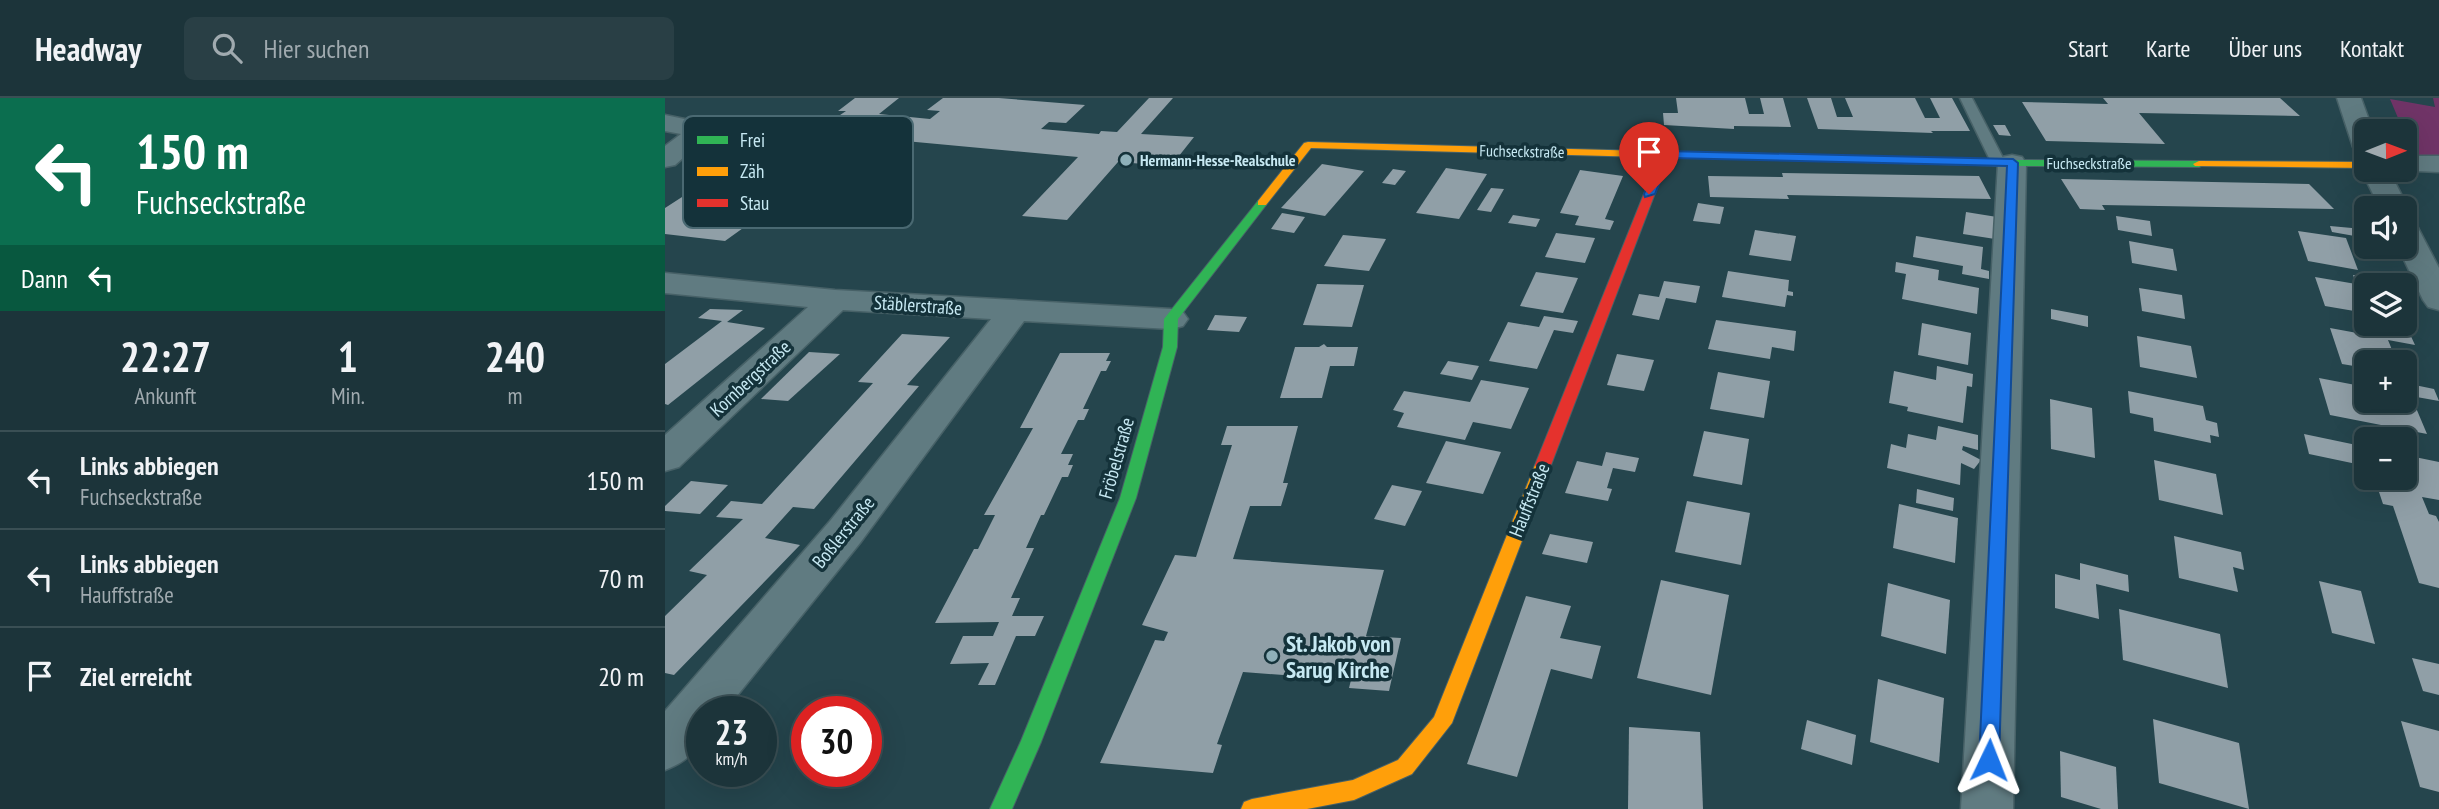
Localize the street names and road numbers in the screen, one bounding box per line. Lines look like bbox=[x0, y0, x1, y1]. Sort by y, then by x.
street label: Fuchseckstraße bbox=[1479, 140, 1565, 162]
street label: Fuchseckstraße bbox=[2046, 153, 2132, 173]
street label: Stäblerstraße bbox=[873, 290, 963, 320]
street label: Kornbergstraße bbox=[705, 335, 795, 421]
street label: Fröbelstraße bbox=[1093, 414, 1139, 501]
street label: Hauffstraße bbox=[1503, 459, 1555, 540]
street label: Boßlerstraße bbox=[807, 491, 879, 573]

